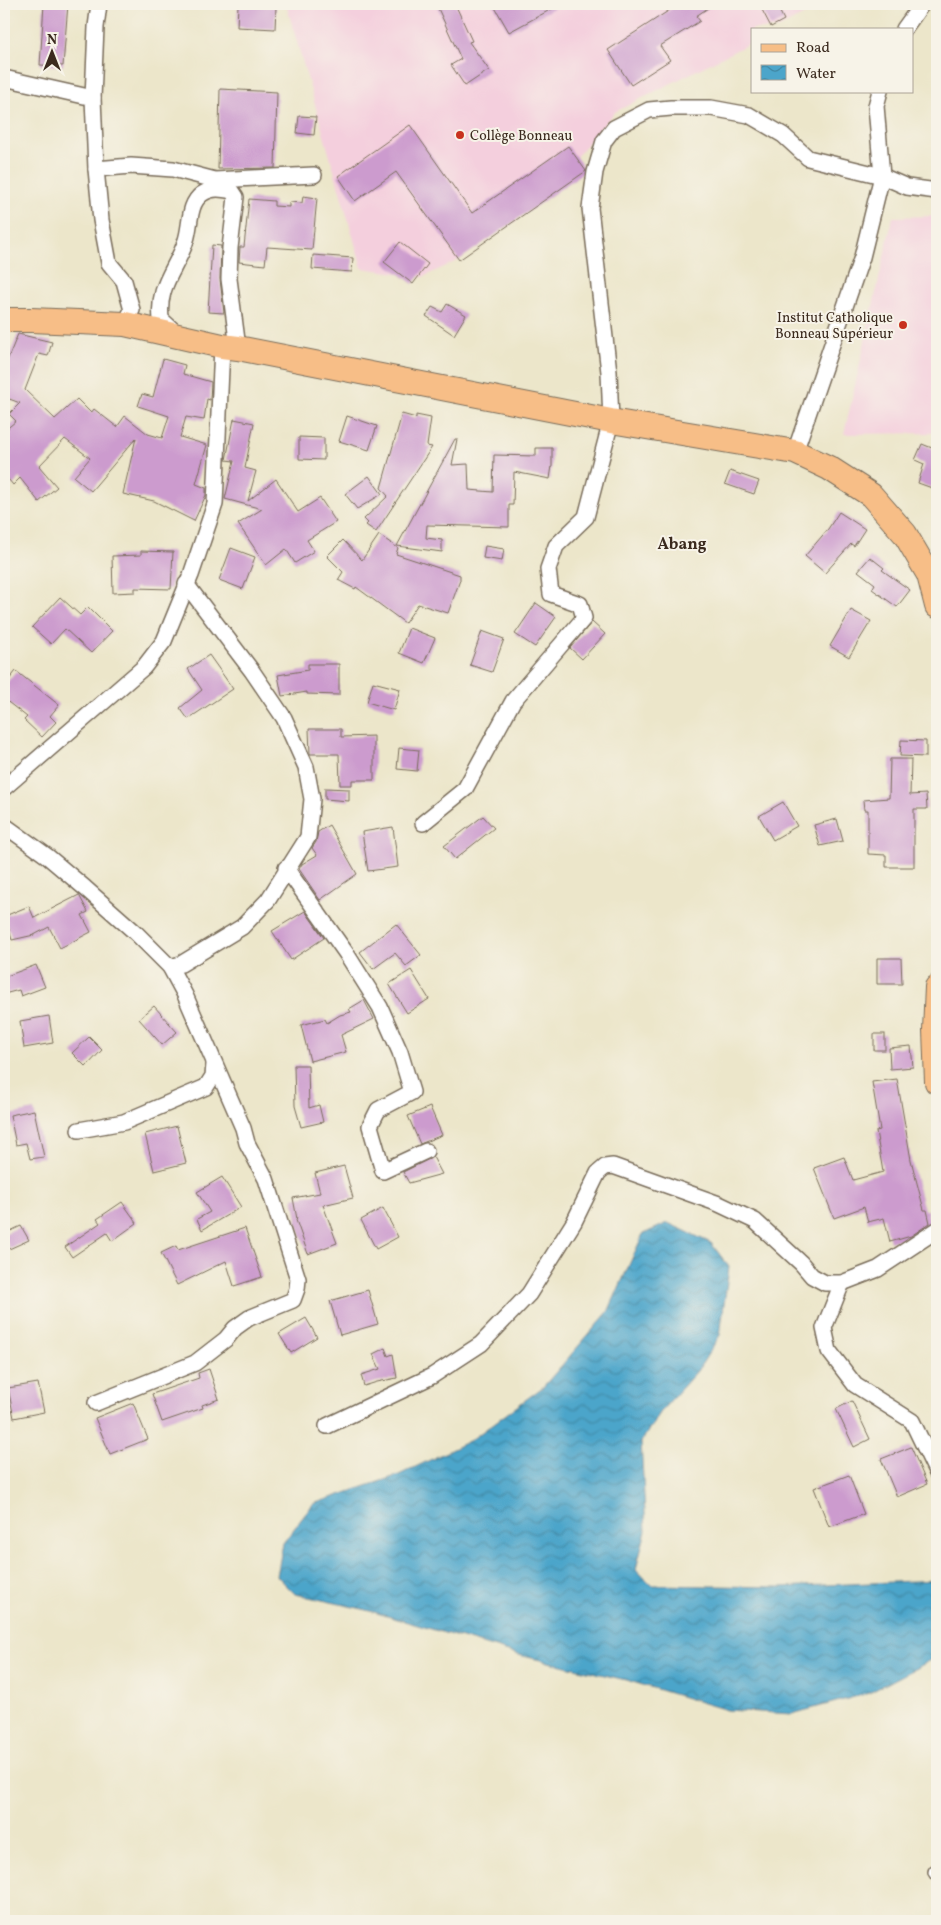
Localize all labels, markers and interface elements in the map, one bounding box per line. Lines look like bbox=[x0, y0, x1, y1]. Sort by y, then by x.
north arrow bbox=[28, 28, 78, 78]
legend bbox=[751, 28, 914, 92]
text: N bbox=[47, 31, 57, 50]
text: Road bbox=[796, 38, 830, 59]
text: Water bbox=[796, 64, 836, 85]
place label: Collège Bonneau bbox=[470, 127, 573, 146]
marker: Collège Bonneau bbox=[454, 129, 466, 141]
place label: Institut Catholique Bonneau Supérieur bbox=[775, 309, 893, 344]
marker: Institut Catholique Bonneau Supérieur bbox=[897, 319, 909, 331]
district label: Abang bbox=[657, 534, 707, 556]

